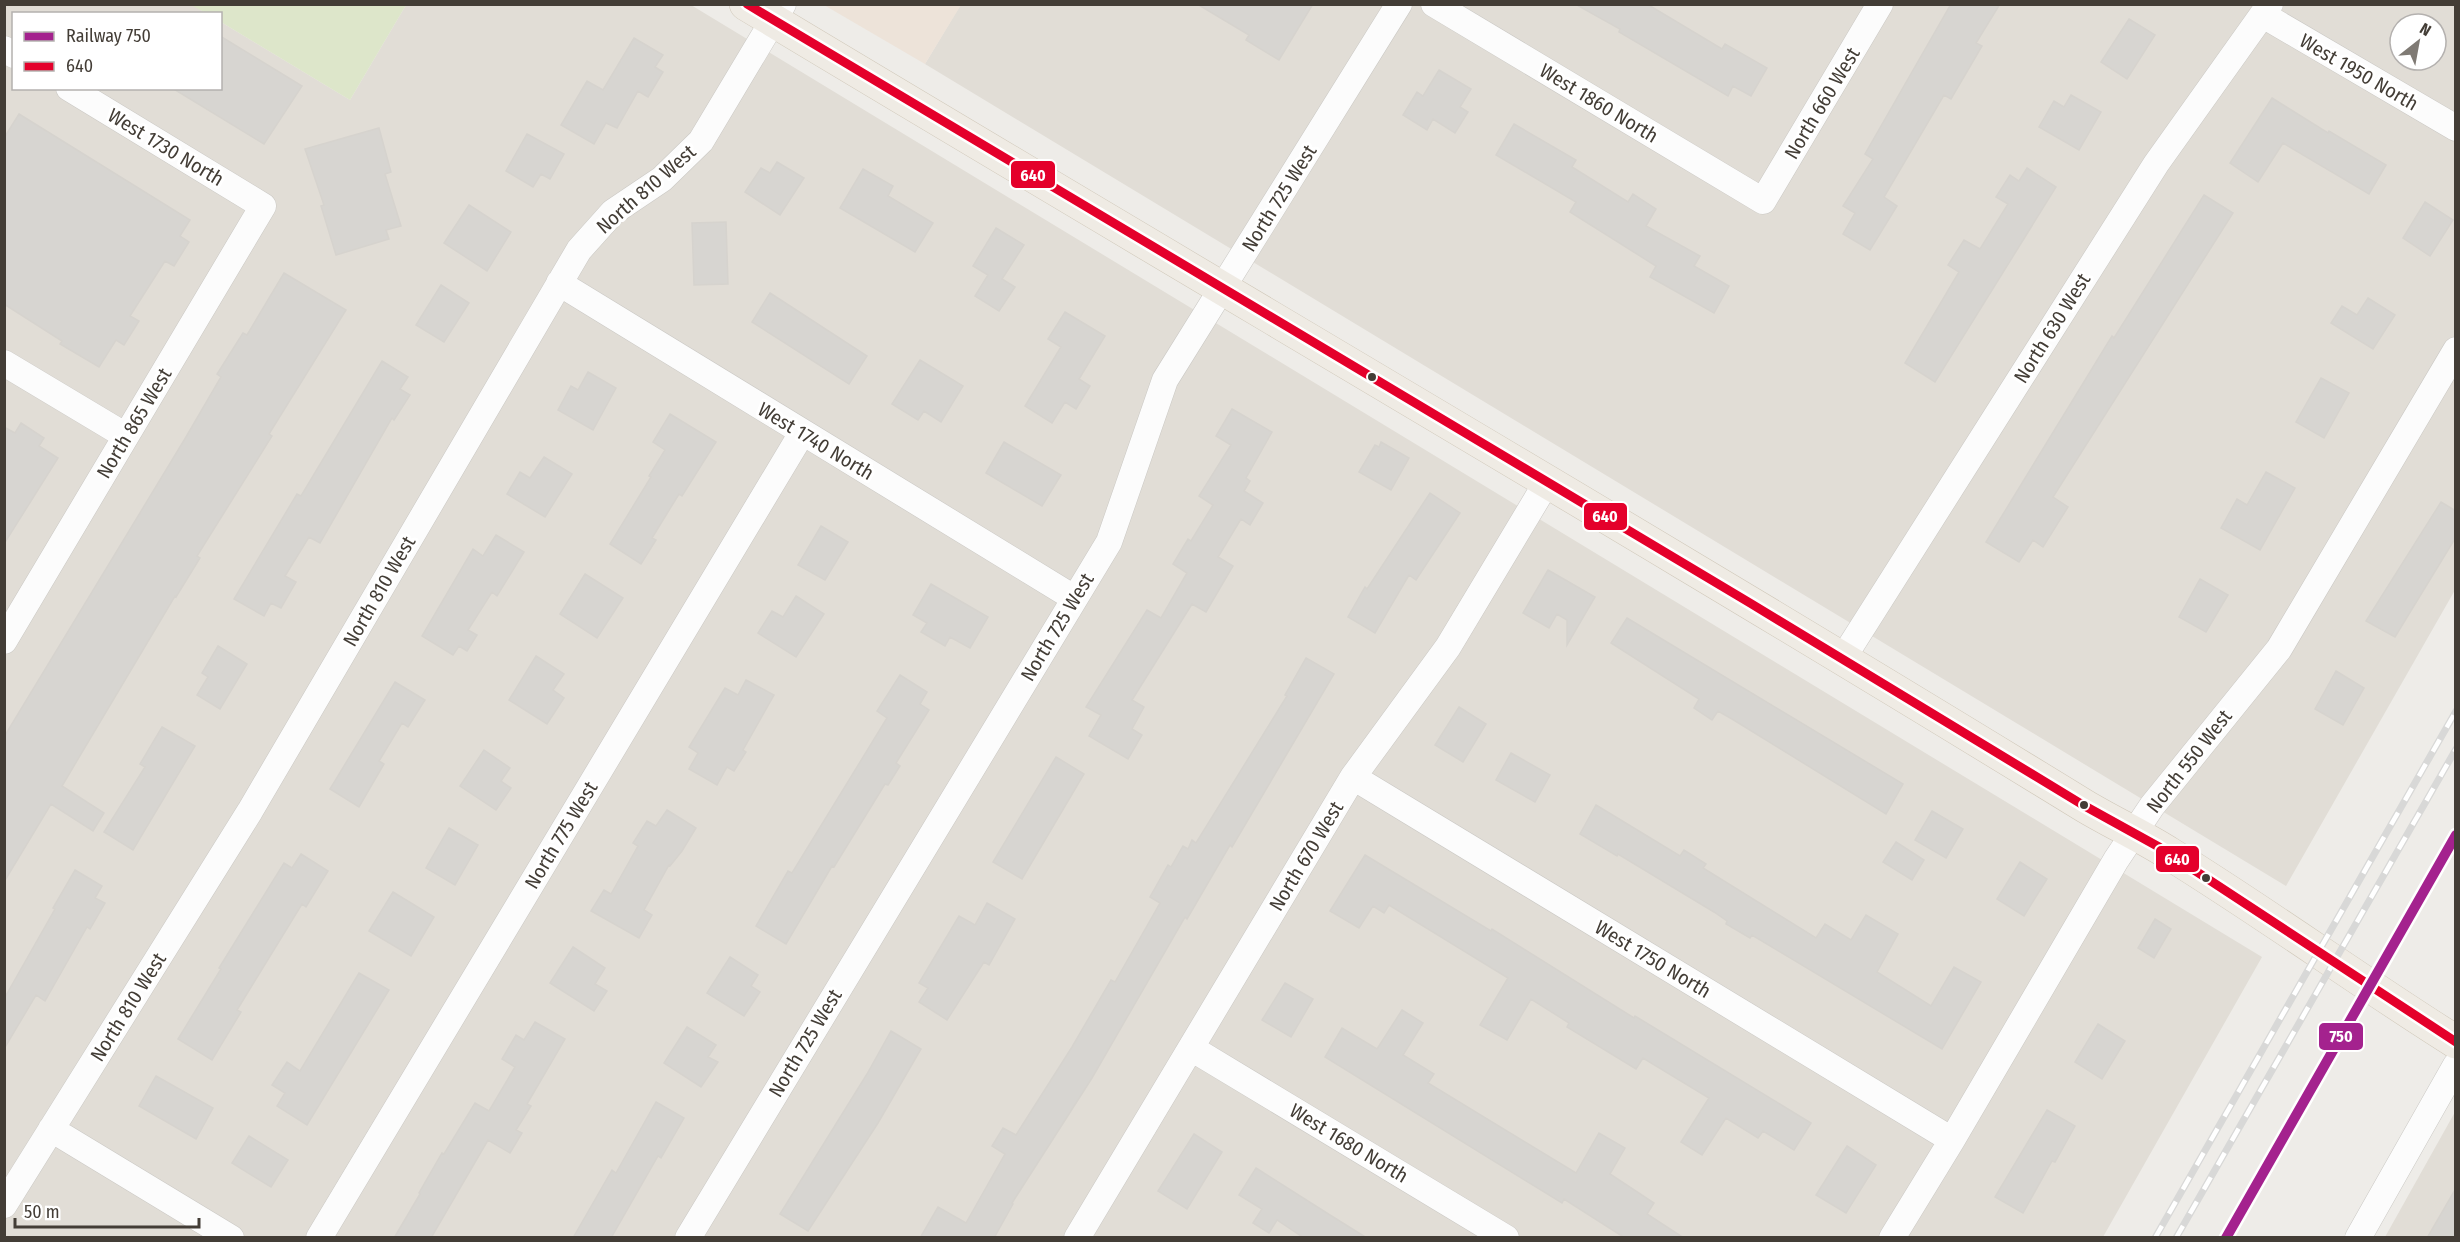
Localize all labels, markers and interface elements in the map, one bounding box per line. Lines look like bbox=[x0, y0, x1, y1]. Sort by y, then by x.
legend bbox=[12, 12, 222, 90]
north arrow bbox=[2388, 12, 2448, 72]
text: N bbox=[2416, 19, 2434, 40]
text: Railway 750 bbox=[66, 25, 151, 47]
street label: West 1950 North bbox=[2295, 28, 2423, 116]
street label: North 660 West bbox=[1779, 42, 1865, 163]
text: 640 bbox=[66, 55, 93, 77]
street label: West 1860 North bbox=[1535, 58, 1663, 148]
street label: West 1730 North bbox=[104, 103, 228, 191]
street label: North 810 West bbox=[591, 139, 701, 239]
street label: North 725 West bbox=[1237, 140, 1322, 256]
line badge: 640 bbox=[1010, 160, 1056, 189]
text: 640 bbox=[1020, 166, 1046, 185]
street label: North 630 West bbox=[2009, 268, 2096, 387]
street label: North 865 West bbox=[92, 363, 177, 483]
unlabelled marker bbox=[1366, 371, 1378, 383]
street label: West 1740 North bbox=[754, 397, 878, 485]
line badge: 640 bbox=[1583, 502, 1628, 531]
text: 640 bbox=[1592, 507, 1618, 526]
street label: North 810 West bbox=[338, 531, 421, 651]
street label: North 725 West bbox=[1015, 568, 1099, 685]
street label: North 550 West bbox=[2141, 704, 2237, 817]
street label: North 775 West bbox=[520, 777, 603, 893]
street label: North 670 West bbox=[1264, 796, 1348, 915]
unlabelled marker bbox=[2078, 799, 2090, 811]
line badge: 640 bbox=[2155, 845, 2200, 873]
text: 640 bbox=[2164, 850, 2190, 869]
unlabelled marker bbox=[2200, 872, 2212, 884]
street label: West 1750 North bbox=[1591, 915, 1715, 1003]
street label: North 810 West bbox=[85, 948, 171, 1066]
street label: North 725 West bbox=[763, 984, 847, 1101]
line badge: 750 bbox=[2318, 1022, 2364, 1051]
text: 750 bbox=[2329, 1027, 2353, 1046]
street label: West 1680 North bbox=[1285, 1098, 1413, 1188]
scale bar bbox=[15, 1191, 200, 1229]
text: 50 m bbox=[24, 1201, 60, 1223]

